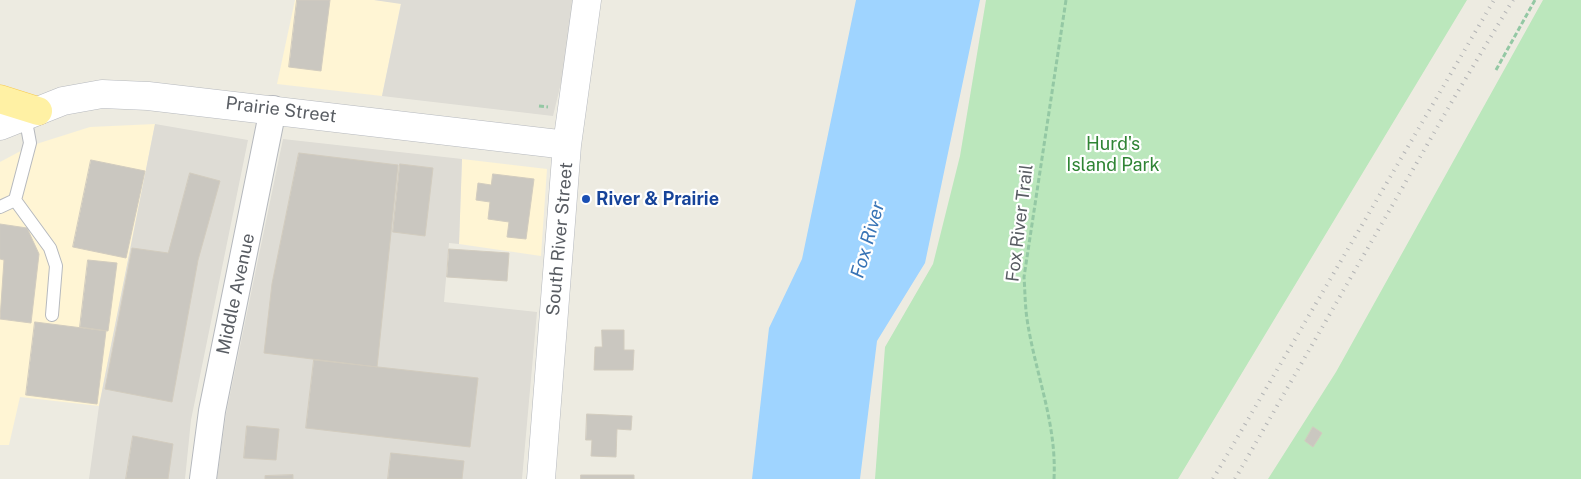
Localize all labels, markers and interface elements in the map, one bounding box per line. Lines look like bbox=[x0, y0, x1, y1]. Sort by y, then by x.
street label: Prairie Street bbox=[224, 92, 338, 128]
park label: Hurd's Island Park bbox=[1066, 133, 1160, 176]
street label: South River Street bbox=[543, 161, 577, 317]
street label: Fox River Trail bbox=[1002, 163, 1038, 283]
place label: River & Prairie bbox=[596, 188, 719, 210]
marker: River & Prairie bbox=[580, 193, 592, 205]
water label: Fox River bbox=[846, 199, 890, 281]
street label: Middle Avenue bbox=[213, 231, 259, 357]

